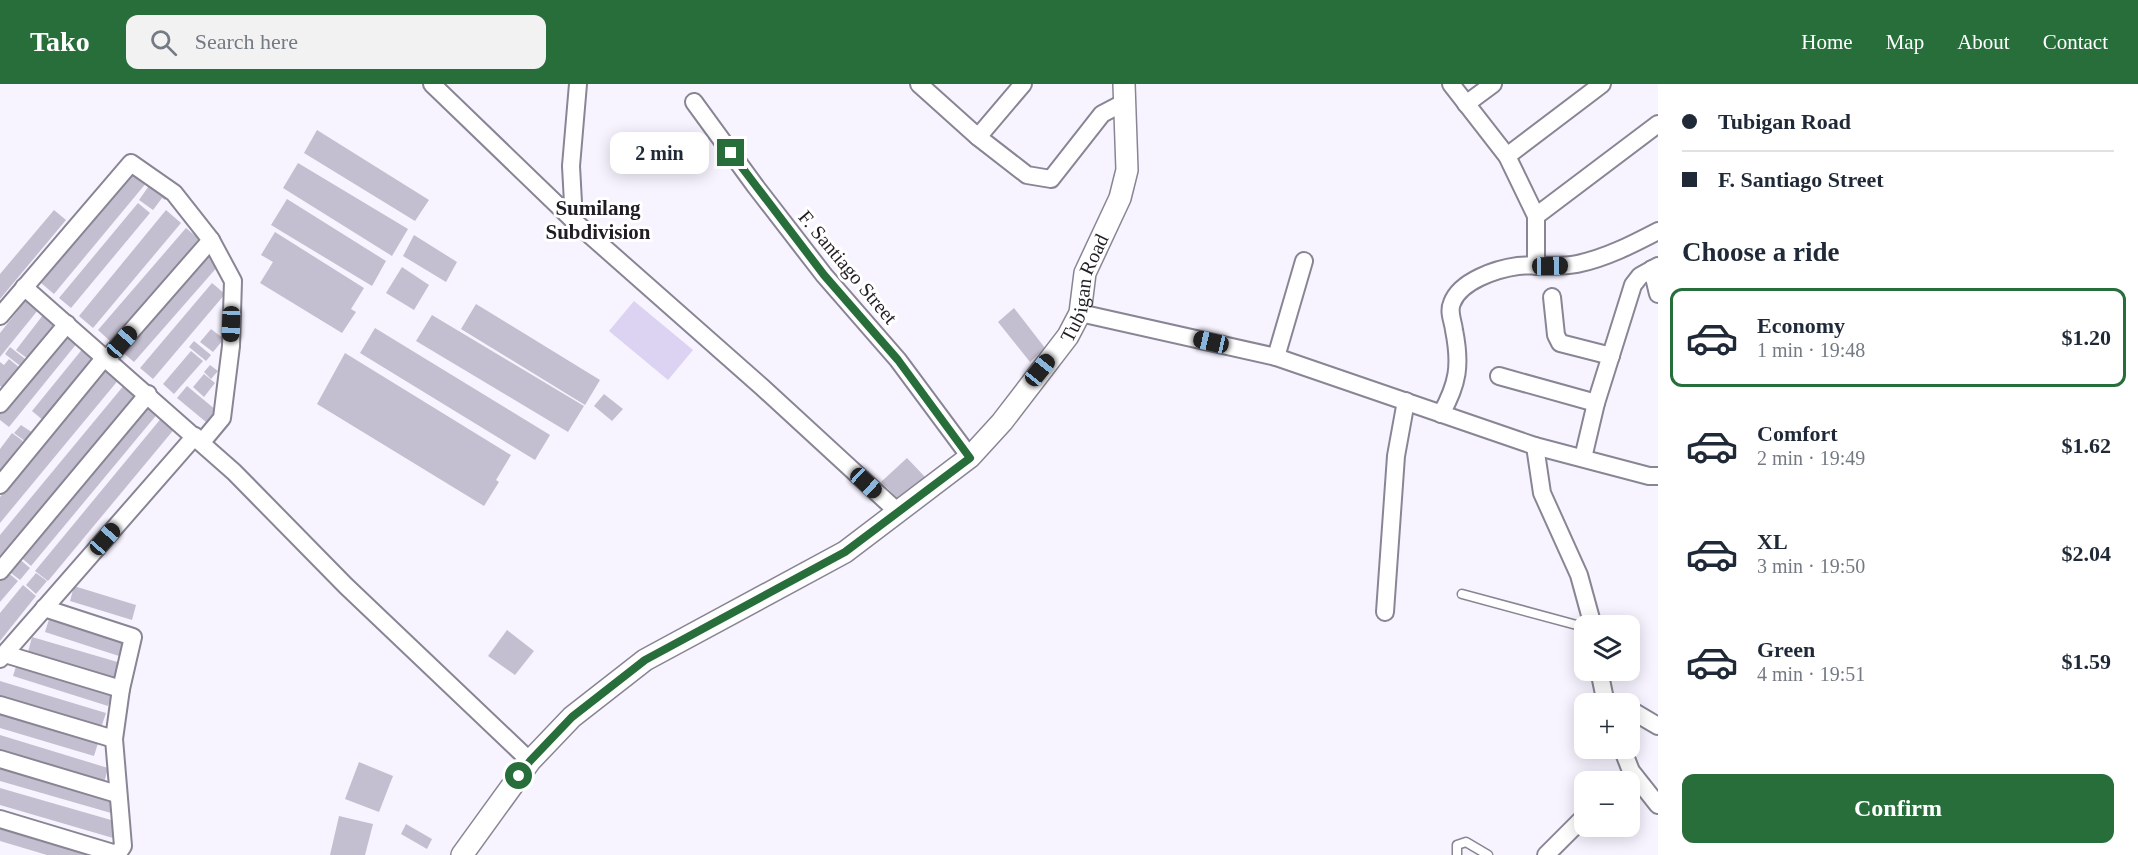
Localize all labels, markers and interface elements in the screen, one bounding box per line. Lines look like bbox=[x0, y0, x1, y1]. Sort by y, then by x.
search box bbox=[126, 15, 546, 69]
text: Tako bbox=[30, 26, 90, 57]
icon: search bbox=[147, 26, 180, 59]
text: Search here bbox=[195, 29, 298, 54]
text: Home bbox=[1801, 30, 1853, 54]
text: Map bbox=[1886, 30, 1924, 54]
text: About bbox=[1957, 30, 2010, 54]
text: Contact bbox=[2043, 30, 2108, 54]
text: Tubigan Road bbox=[1718, 109, 1851, 134]
callout: 2 min bbox=[611, 132, 710, 174]
route end bbox=[717, 139, 744, 166]
text: 2 min bbox=[635, 142, 684, 164]
text: F. Santiago Street bbox=[1718, 167, 1884, 192]
district label: Sumilang Subdivision bbox=[545, 196, 651, 244]
street label: F. Santiago Street bbox=[793, 206, 902, 329]
street label: Tubigan Road bbox=[1056, 231, 1113, 346]
text: Choose a ride bbox=[1682, 237, 1840, 267]
car bbox=[1532, 257, 1568, 275]
car bbox=[221, 306, 241, 342]
icon: car bbox=[1685, 311, 1739, 365]
text: Economy bbox=[1757, 313, 1845, 338]
car bbox=[103, 323, 141, 361]
text: $1.20 bbox=[2062, 325, 2111, 350]
car bbox=[1191, 329, 1231, 355]
text: 1 min · 19:48 bbox=[1757, 339, 1865, 361]
car bbox=[1022, 350, 1058, 390]
icon: car bbox=[1685, 419, 1739, 473]
text: Comfort bbox=[1757, 421, 1838, 446]
text: $1.62 bbox=[2062, 433, 2111, 458]
text: 2 min · 19:49 bbox=[1757, 447, 1865, 469]
car bbox=[847, 464, 885, 502]
car bbox=[86, 520, 124, 558]
icon: car bbox=[1685, 527, 1739, 581]
text: XL bbox=[1757, 529, 1788, 554]
text: $2.04 bbox=[2062, 541, 2111, 566]
text: 3 min · 19:50 bbox=[1757, 555, 1865, 577]
map controls bbox=[1574, 615, 1640, 837]
button: layers bbox=[1574, 615, 1640, 681]
icon: car bbox=[1685, 635, 1739, 689]
text: Green bbox=[1757, 637, 1815, 662]
text: $1.59 bbox=[2062, 649, 2111, 674]
text: 4 min · 19:51 bbox=[1757, 663, 1865, 685]
button: + bbox=[1574, 693, 1640, 759]
route start bbox=[505, 762, 532, 789]
button: − bbox=[1574, 771, 1640, 837]
button: Confirm bbox=[1682, 774, 2114, 843]

